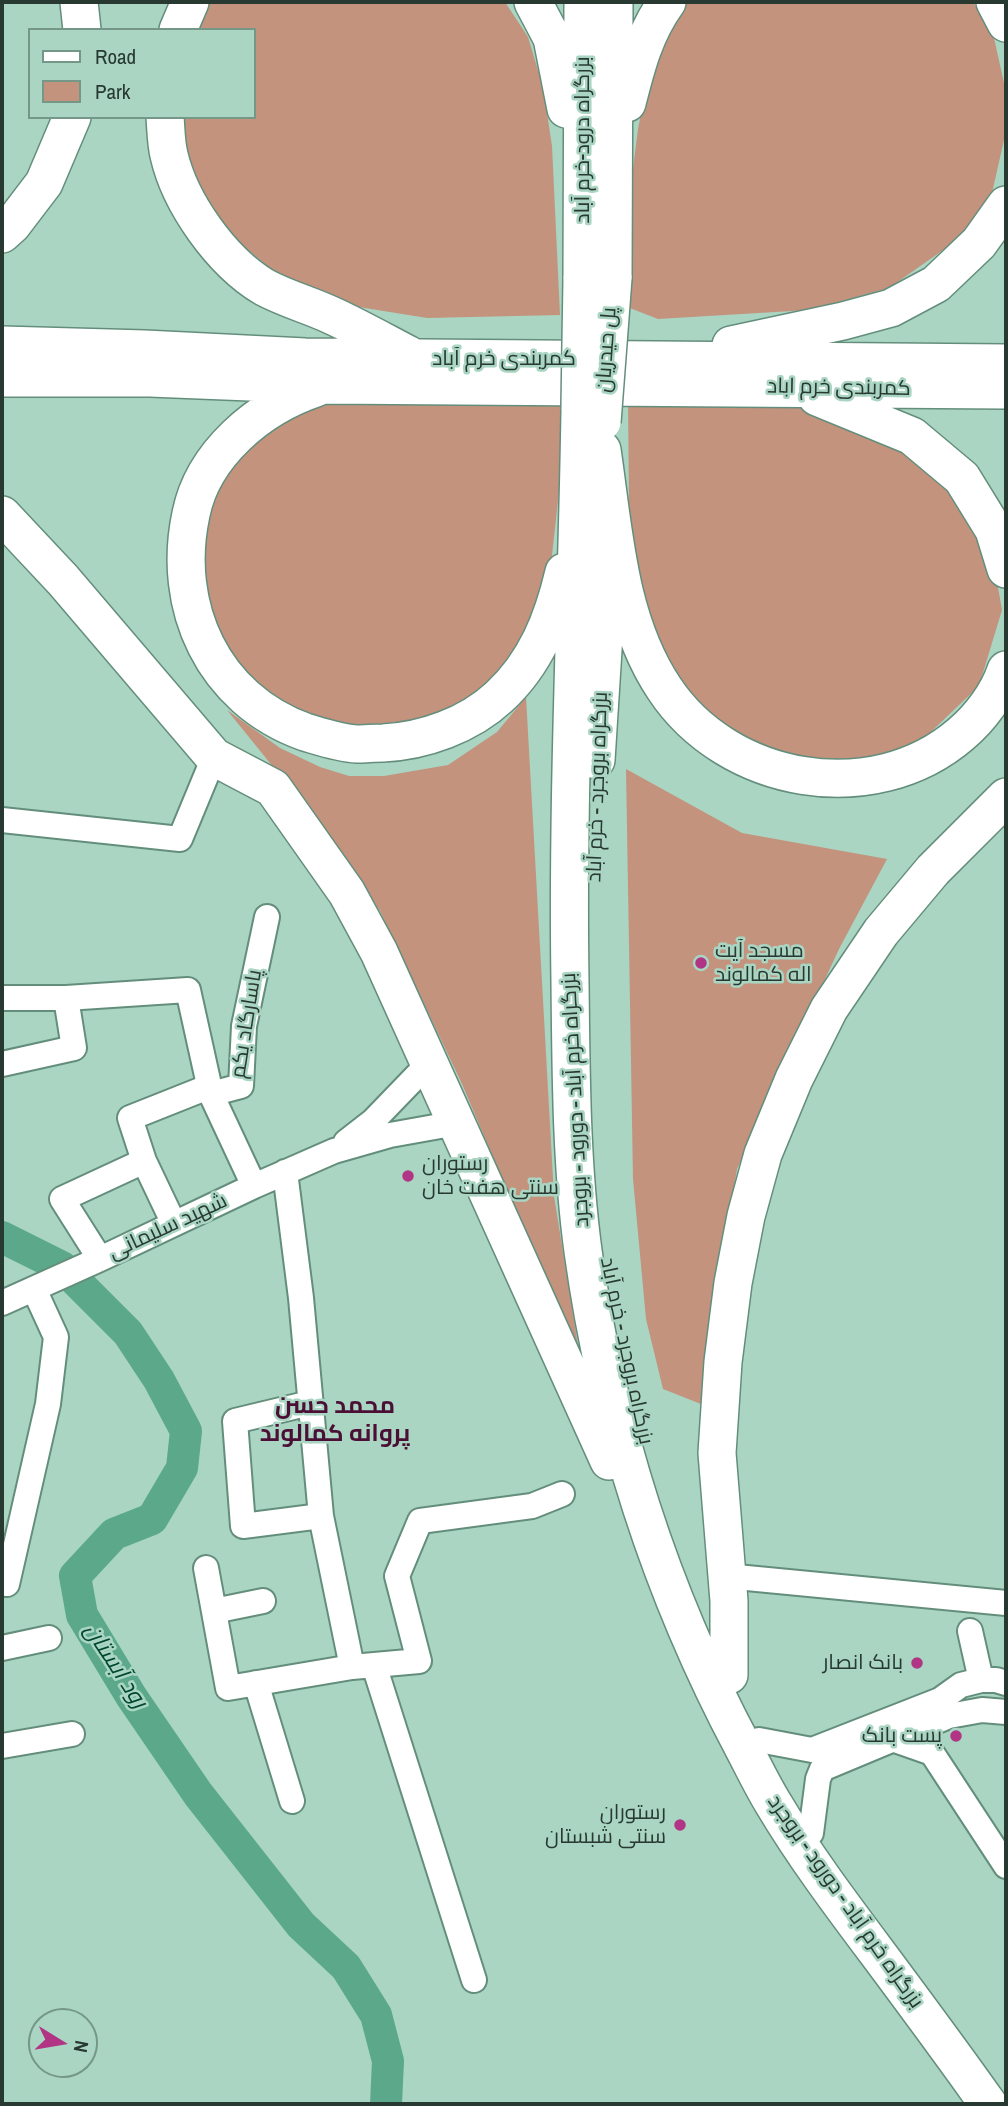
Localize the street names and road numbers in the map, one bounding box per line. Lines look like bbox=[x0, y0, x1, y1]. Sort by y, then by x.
street label: بزرگراه درود-خرم آباد bbox=[570, 56, 596, 224]
street label: پل حیدریان bbox=[591, 307, 623, 393]
street label: کمربندی خرم آباد bbox=[432, 346, 576, 372]
street label: کمربندی خرم اباد bbox=[767, 374, 911, 402]
street label: بزرگراه بروجرد - خرم آباد bbox=[582, 691, 614, 883]
street label: پاسارگاد یکم bbox=[226, 968, 268, 1080]
street label: بزرگراه خرم آباد - دورود - بروجرد bbox=[557, 972, 595, 1228]
street label: شهید سلیمانی bbox=[105, 1189, 231, 1265]
street label: بزرگراه بروجرد - خرم آباد bbox=[594, 1255, 658, 1447]
street label: بزرگراه خرم آباد - دورود - بروجرد bbox=[762, 1790, 928, 2014]

